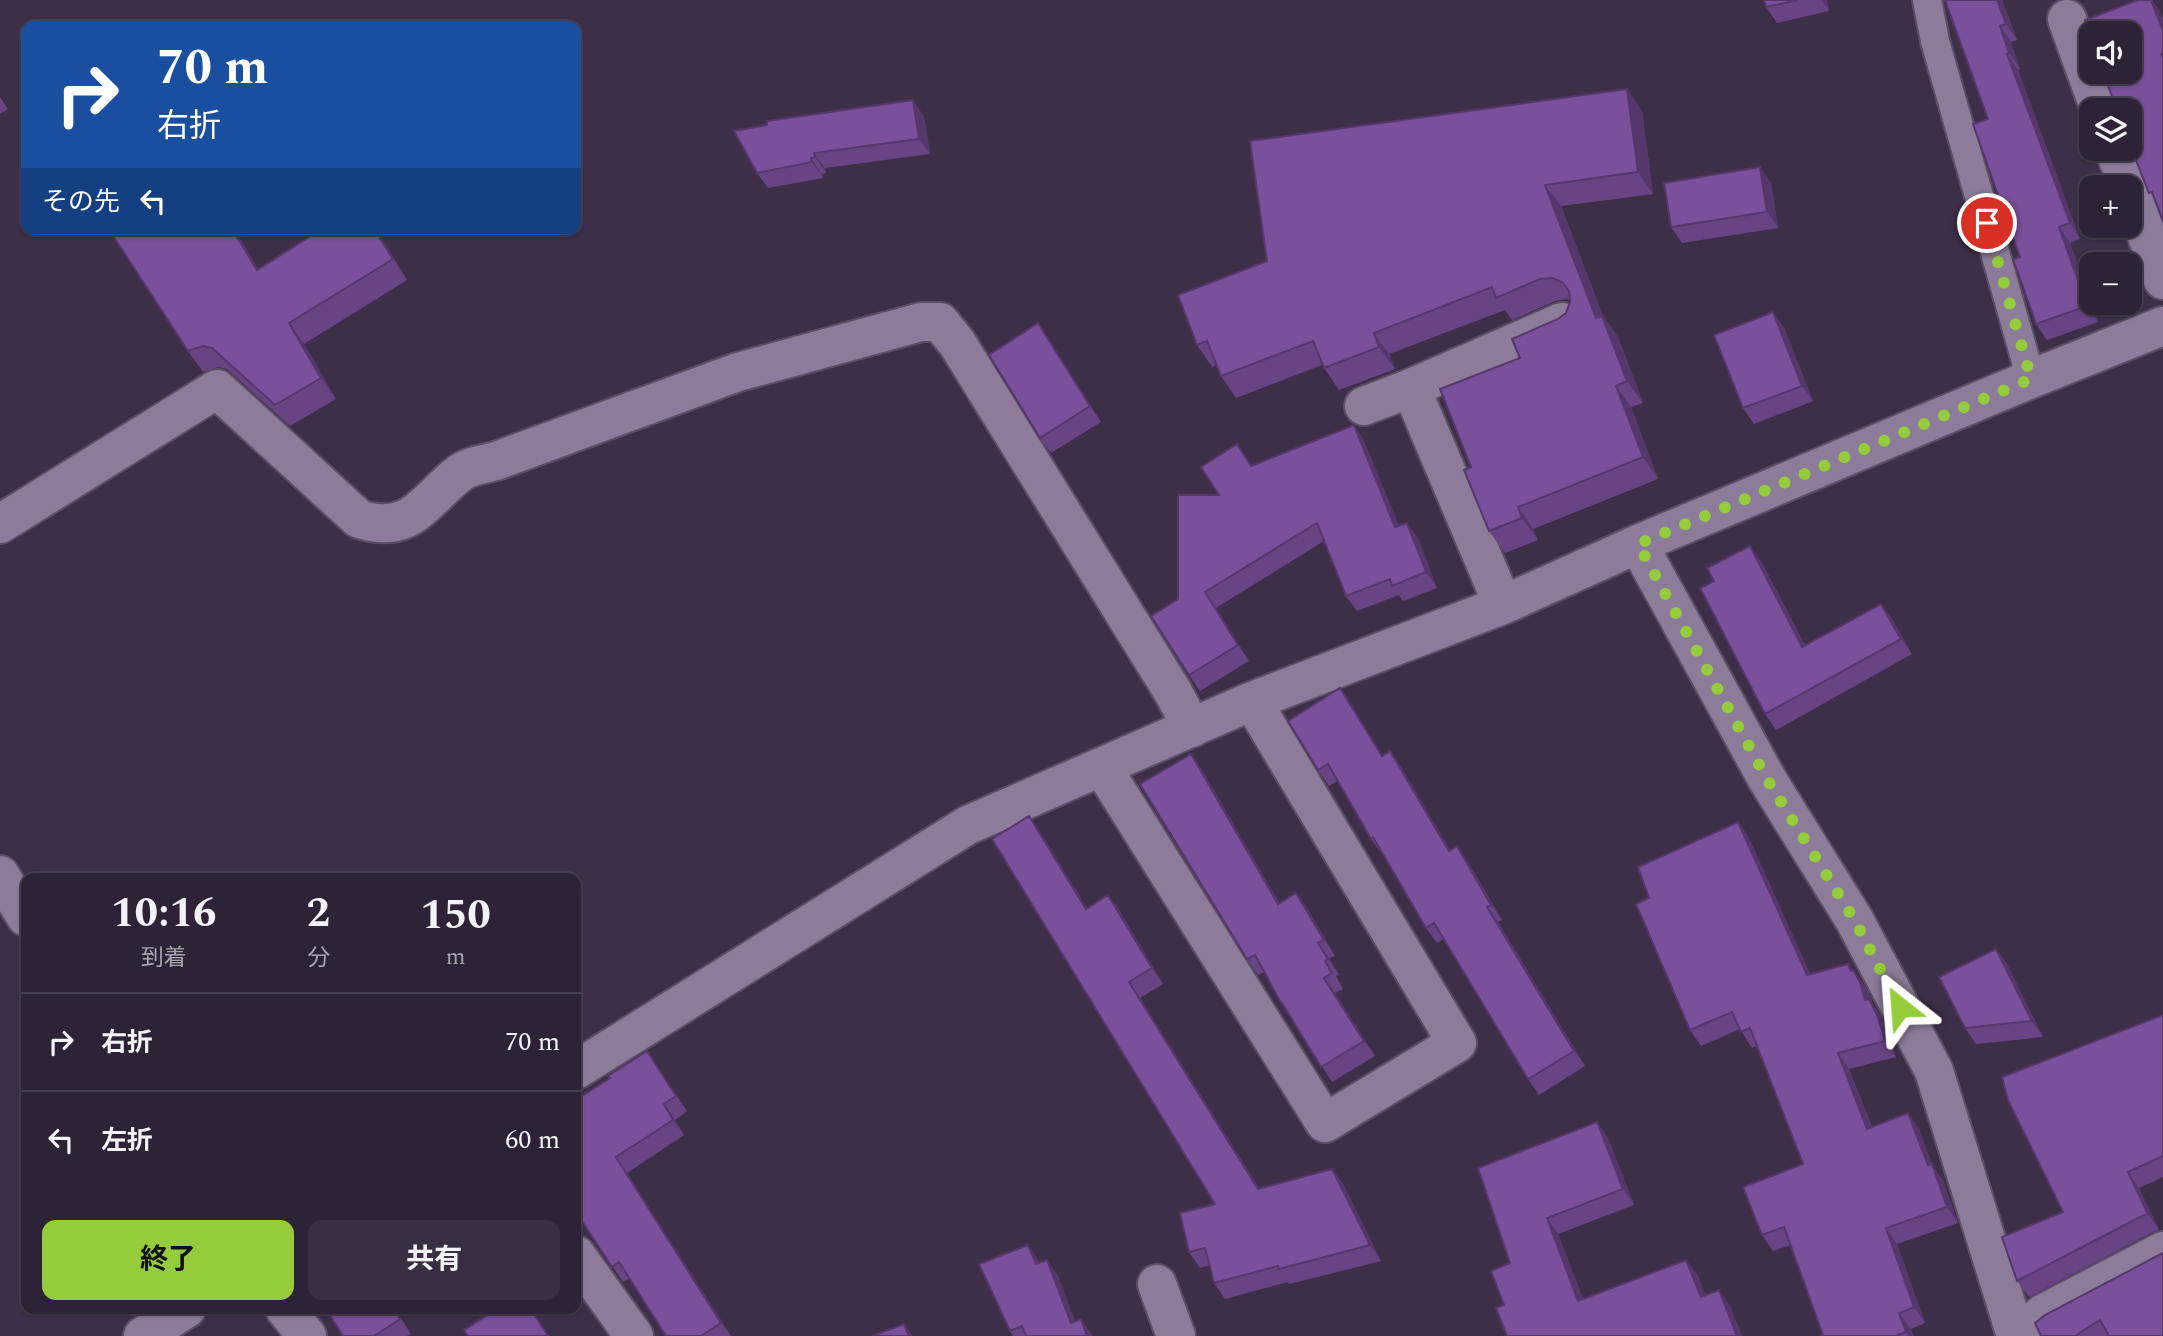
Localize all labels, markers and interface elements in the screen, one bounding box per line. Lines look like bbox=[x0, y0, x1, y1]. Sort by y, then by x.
map controls bbox=[2079, 21, 2142, 315]
button: sound bbox=[2079, 21, 2142, 84]
text: 70 m bbox=[157, 31, 268, 106]
icon: right bbox=[42, 49, 133, 140]
button: layers bbox=[2079, 98, 2142, 161]
text: 右折 bbox=[157, 102, 221, 151]
button: + bbox=[2079, 175, 2142, 238]
text: その先 bbox=[42, 182, 120, 222]
icon: left bbox=[134, 182, 172, 220]
pin bbox=[1957, 193, 2017, 253]
icon: arrive bbox=[1968, 204, 2006, 242]
button: − bbox=[2079, 252, 2142, 315]
text: 10:16 bbox=[111, 882, 217, 945]
text: 2 bbox=[307, 882, 330, 945]
text: 150 bbox=[420, 884, 491, 947]
text: m bbox=[446, 940, 465, 975]
text: 到着 bbox=[141, 941, 187, 976]
text: 分 bbox=[307, 941, 330, 976]
position arrow bbox=[1863, 970, 1937, 1044]
text: 70 m bbox=[505, 1022, 560, 1062]
icon: right bbox=[42, 1023, 80, 1061]
text: 右折 bbox=[101, 1023, 153, 1063]
text: 60 m bbox=[505, 1120, 560, 1160]
icon: left bbox=[42, 1121, 80, 1159]
text: 左折 bbox=[101, 1121, 153, 1161]
button: 終了 bbox=[42, 1220, 294, 1300]
button: 共有 bbox=[308, 1220, 560, 1300]

